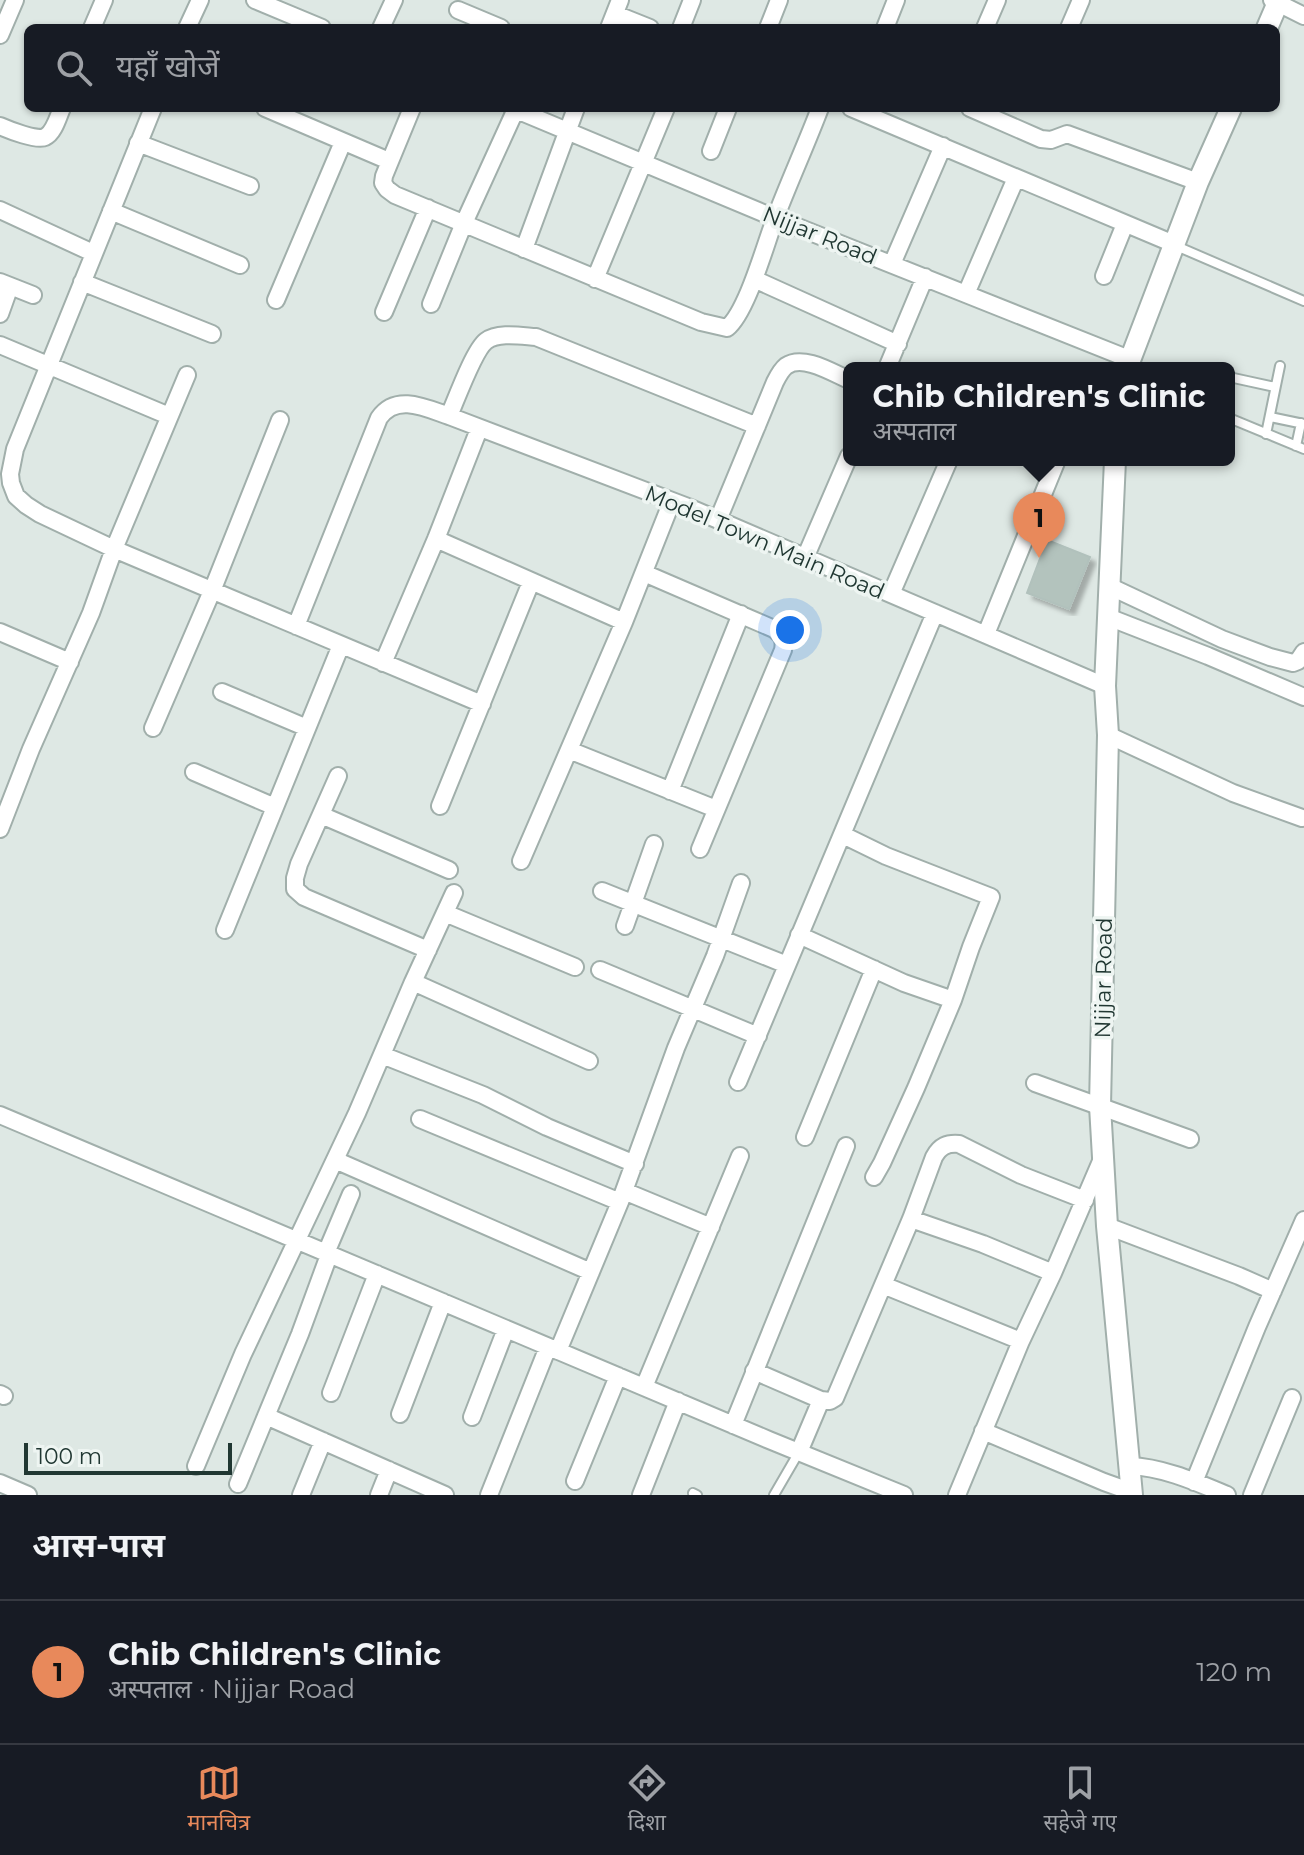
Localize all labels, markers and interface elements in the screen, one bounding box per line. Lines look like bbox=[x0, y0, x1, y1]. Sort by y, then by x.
search box bbox=[24, 24, 1280, 112]
icon: search bbox=[52, 46, 96, 90]
text: यहाँ खोजें bbox=[116, 48, 220, 85]
street label: Nijjar Road bbox=[759, 200, 881, 271]
popup bbox=[843, 362, 1235, 466]
text: Chib Children's Clinic bbox=[873, 378, 1205, 415]
text: अस्पताल bbox=[873, 415, 957, 447]
street label: Model Town Main Road bbox=[641, 480, 889, 605]
pin: 1 bbox=[1013, 492, 1065, 558]
your location bbox=[770, 610, 810, 650]
street label: Nijjar Road bbox=[1089, 917, 1118, 1039]
scale bar bbox=[24, 1439, 232, 1475]
text: 100 m bbox=[36, 1443, 102, 1470]
text: आस-पास bbox=[32, 1524, 165, 1566]
text: Chib Children's Clinic bbox=[108, 1636, 441, 1673]
text: 1 bbox=[53, 1656, 63, 1688]
text: 120 m bbox=[1196, 1656, 1272, 1688]
text: अस्पताल · Nijjar Road bbox=[108, 1673, 355, 1705]
tab: मानचित्र bbox=[187, 1761, 250, 1839]
tab: दिशा bbox=[625, 1761, 669, 1839]
tab: सहेजे गए bbox=[1043, 1761, 1117, 1839]

